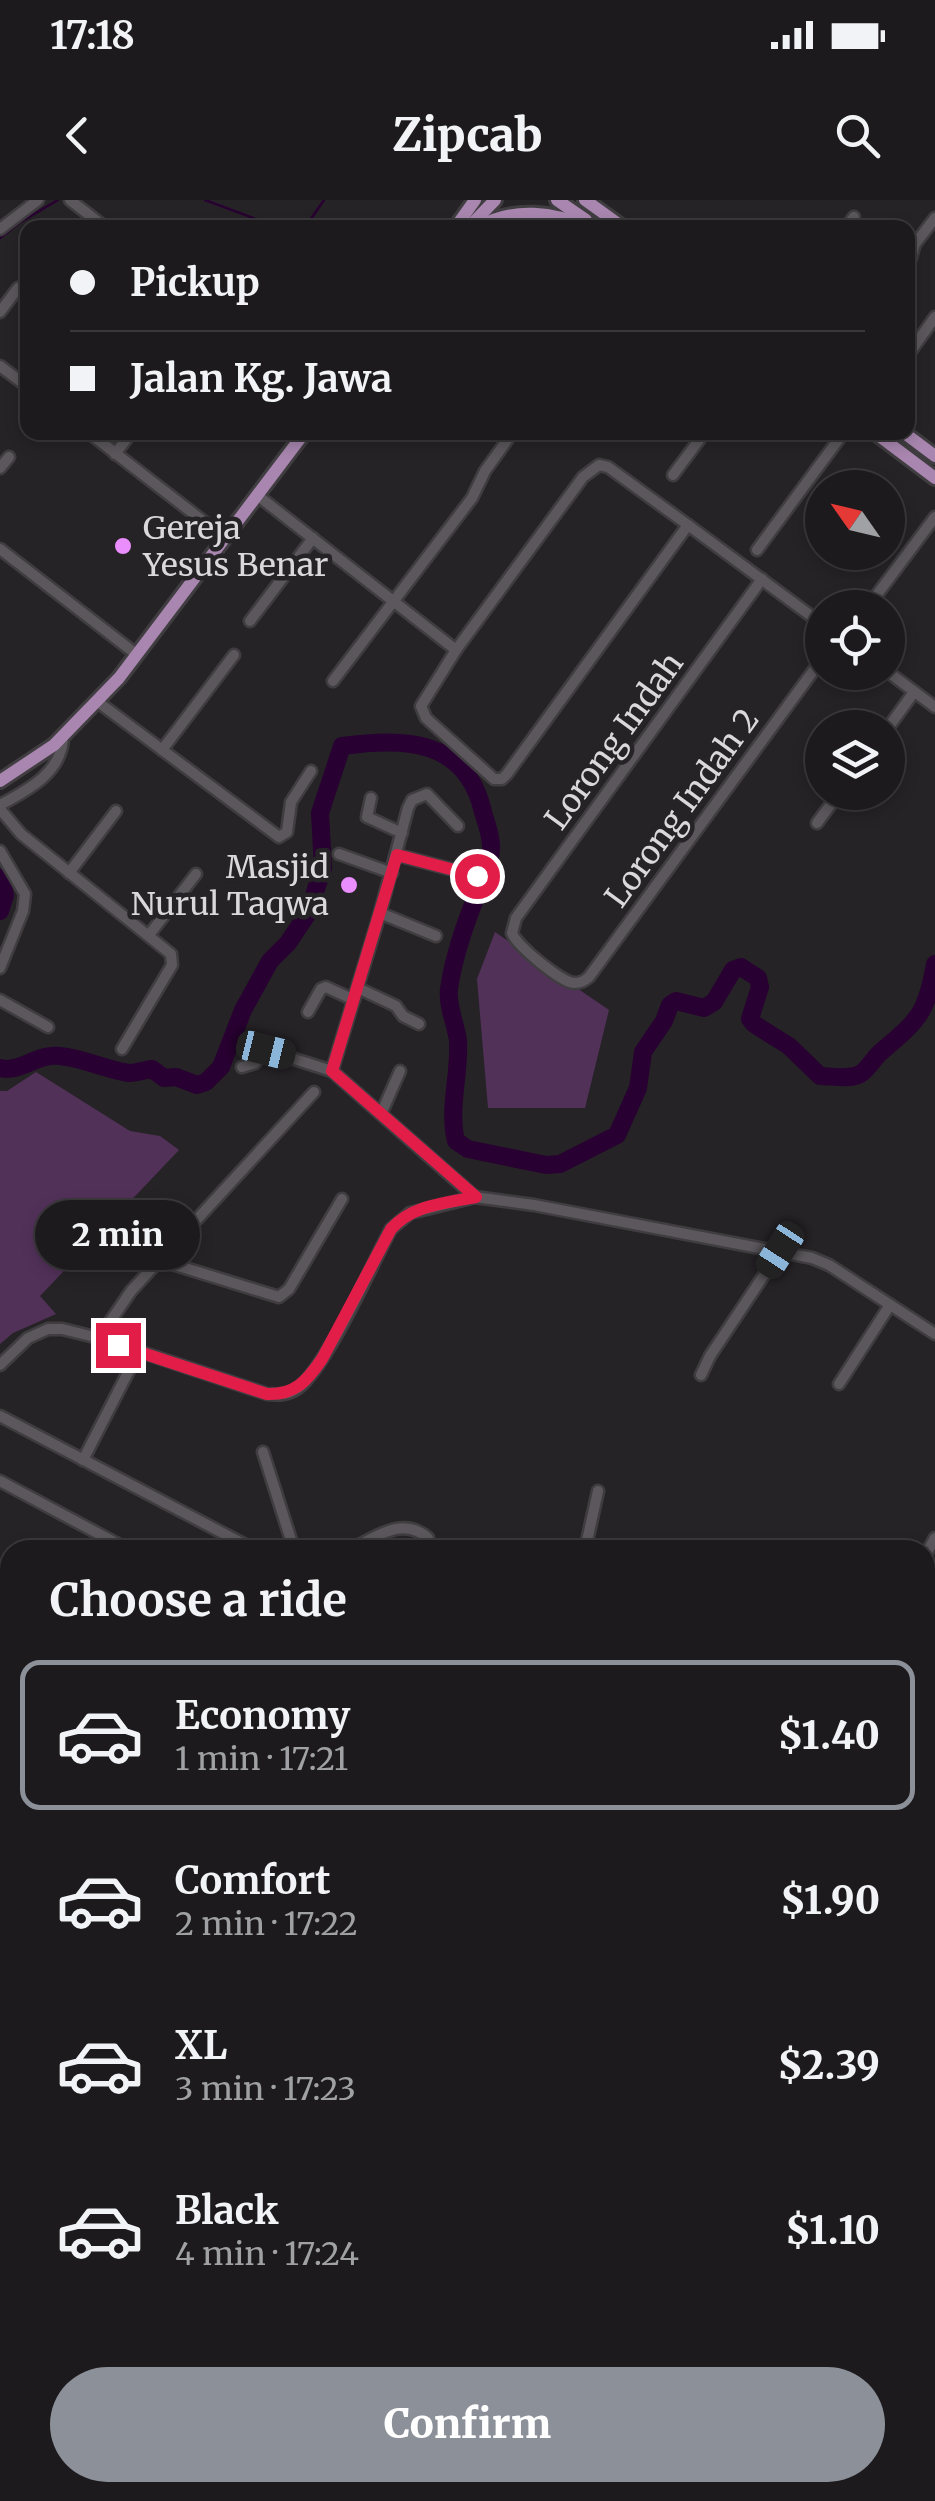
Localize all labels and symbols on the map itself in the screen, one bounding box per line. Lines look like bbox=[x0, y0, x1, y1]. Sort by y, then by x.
north arrow bbox=[805, 470, 905, 570]
place label: Gereja Yesus Benar bbox=[142, 508, 328, 585]
marker: Gereja Yesus Benar bbox=[112, 535, 134, 557]
street label: Lorong Indah bbox=[536, 645, 692, 837]
street label: Lorong Indah 2 bbox=[597, 701, 767, 915]
place label: Masjid Nurul Taqwa bbox=[131, 847, 329, 924]
route start bbox=[455, 854, 500, 899]
marker: Masjid Nurul Taqwa bbox=[338, 874, 360, 896]
car bbox=[233, 1028, 299, 1072]
callout: 2 min bbox=[36, 1200, 200, 1270]
car bbox=[751, 1217, 809, 1283]
route end bbox=[96, 1323, 141, 1368]

